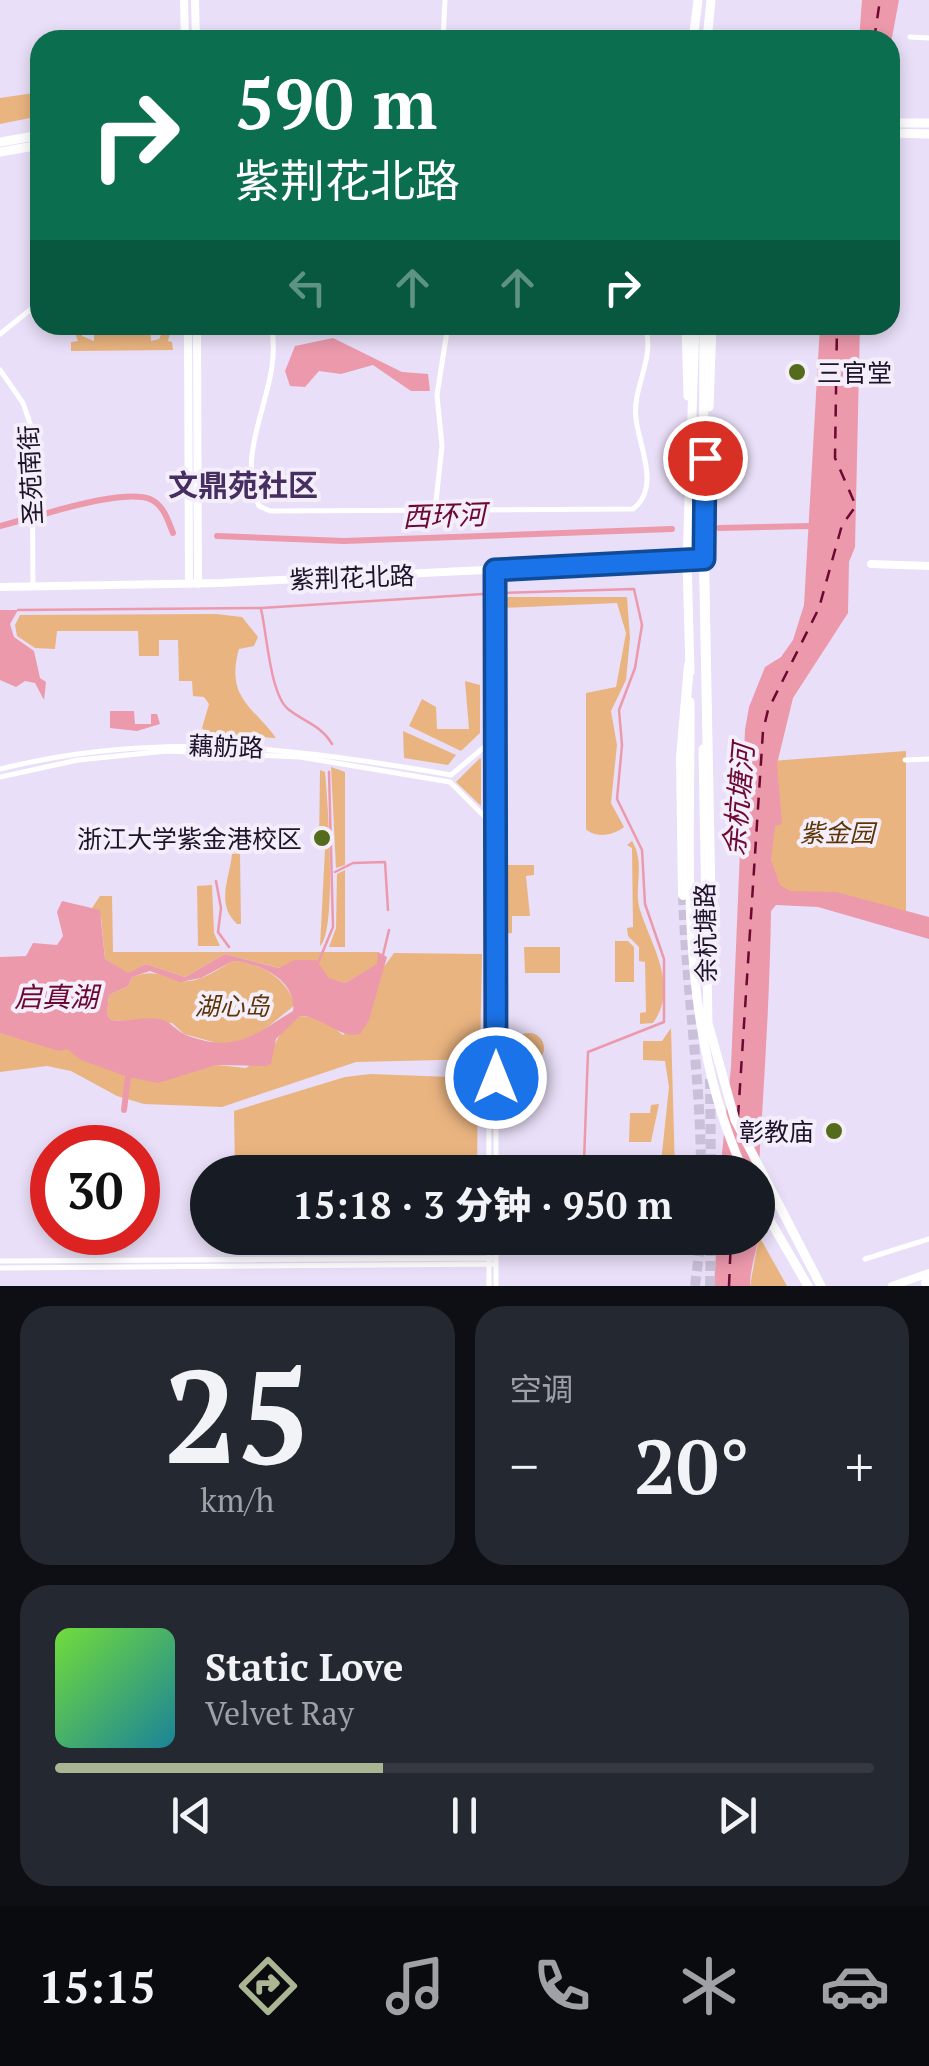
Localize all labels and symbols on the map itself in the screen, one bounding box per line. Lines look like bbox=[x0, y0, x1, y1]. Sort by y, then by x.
place label: 三官堂 bbox=[817, 356, 892, 389]
marker: 三官堂 bbox=[786, 361, 808, 383]
pin bbox=[663, 416, 748, 501]
street label: 圣苑南街 bbox=[11, 424, 49, 526]
district label: 文鼎苑社区 bbox=[168, 465, 318, 505]
water label: 西环河 bbox=[401, 495, 492, 535]
street label: 紫荆花北路 bbox=[289, 558, 415, 596]
street label: 藕舫路 bbox=[188, 728, 264, 764]
water label: 余杭塘河 bbox=[715, 738, 762, 857]
park label: 紫金园 bbox=[799, 816, 877, 849]
place label: 浙江大学紫金港校区 bbox=[77, 822, 302, 855]
marker: 浙江大学紫金港校区 bbox=[311, 827, 333, 849]
street label: 余杭塘路 bbox=[688, 883, 722, 983]
water label: 启真湖 bbox=[14, 978, 102, 1015]
park label: 湖心岛 bbox=[194, 989, 270, 1022]
position arrow bbox=[444, 1026, 548, 1130]
place label: 彰教庙 bbox=[739, 1115, 814, 1148]
marker: 彰教庙 bbox=[823, 1120, 845, 1142]
speed limit sign: 30 bbox=[30, 1125, 160, 1255]

